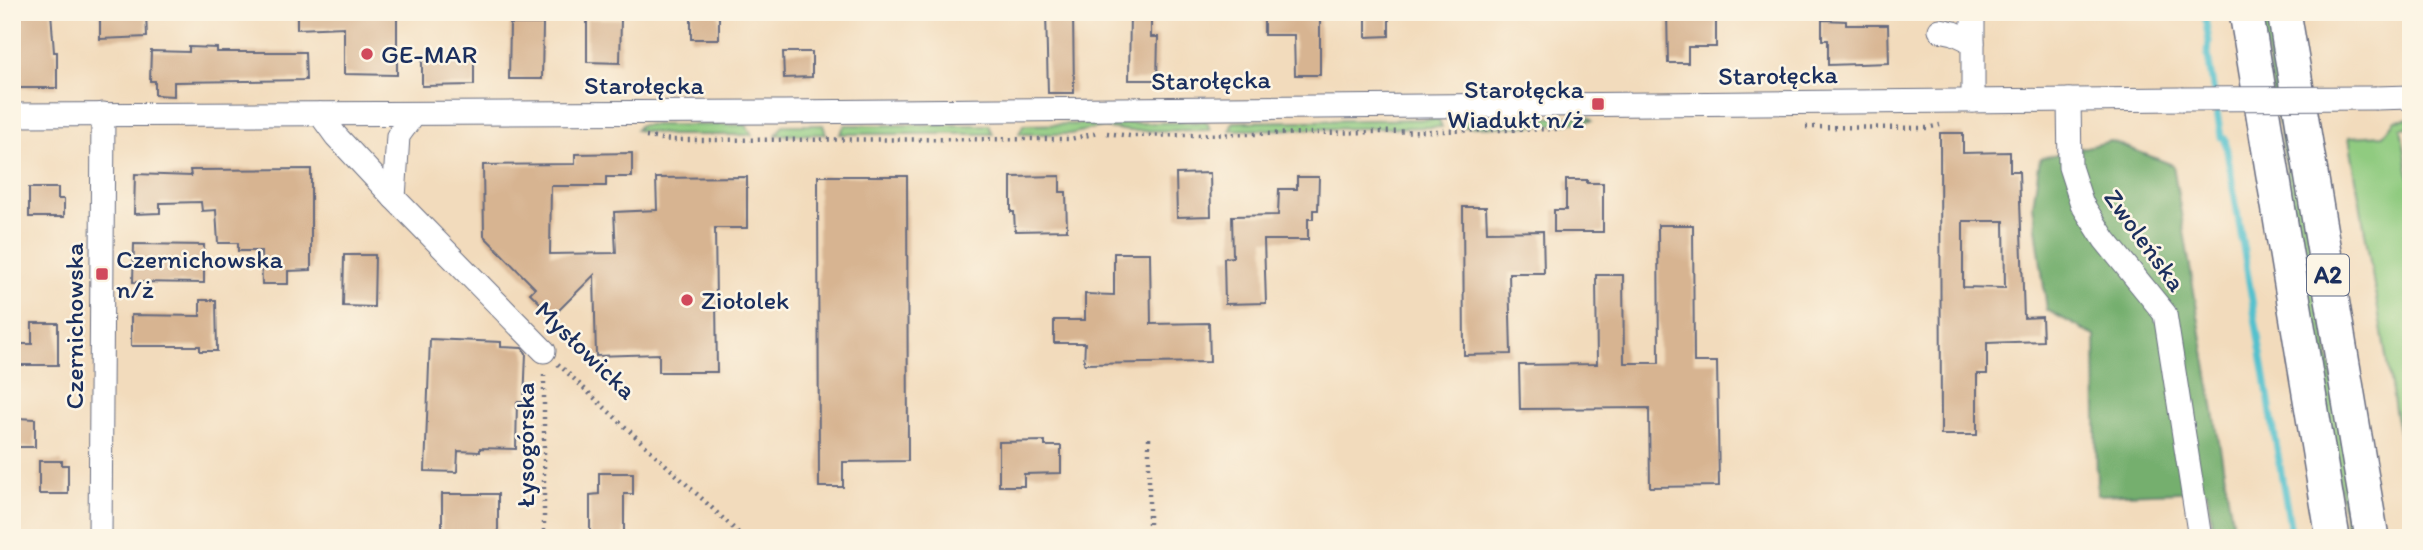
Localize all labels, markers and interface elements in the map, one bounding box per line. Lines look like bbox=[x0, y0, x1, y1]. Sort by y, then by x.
place label: GE-MAR bbox=[381, 38, 477, 70]
marker: GE-MAR bbox=[359, 46, 375, 62]
street label: Starołęcka bbox=[1718, 58, 1839, 92]
street label: Starołęcka bbox=[1151, 63, 1272, 97]
street label: Starołęcka bbox=[584, 69, 704, 101]
place label: Starołęcka Wiadukt n/ż bbox=[1447, 73, 1584, 135]
marker: Starołęcka Wiadukt n/ż bbox=[1590, 96, 1606, 112]
street label: Zwoleńska bbox=[2097, 183, 2193, 298]
street label: Czernichowska bbox=[58, 242, 90, 410]
place label: Czernichowska n/ż bbox=[116, 243, 284, 305]
road number: A2 bbox=[2307, 254, 2349, 296]
marker: Czernichowska n/ż bbox=[94, 266, 110, 282]
place label: Ziołolek bbox=[701, 284, 789, 316]
marker: Ziołolek bbox=[679, 292, 695, 308]
street label: Mysłowicka bbox=[529, 294, 644, 406]
street label: Łysogórska bbox=[509, 382, 541, 507]

